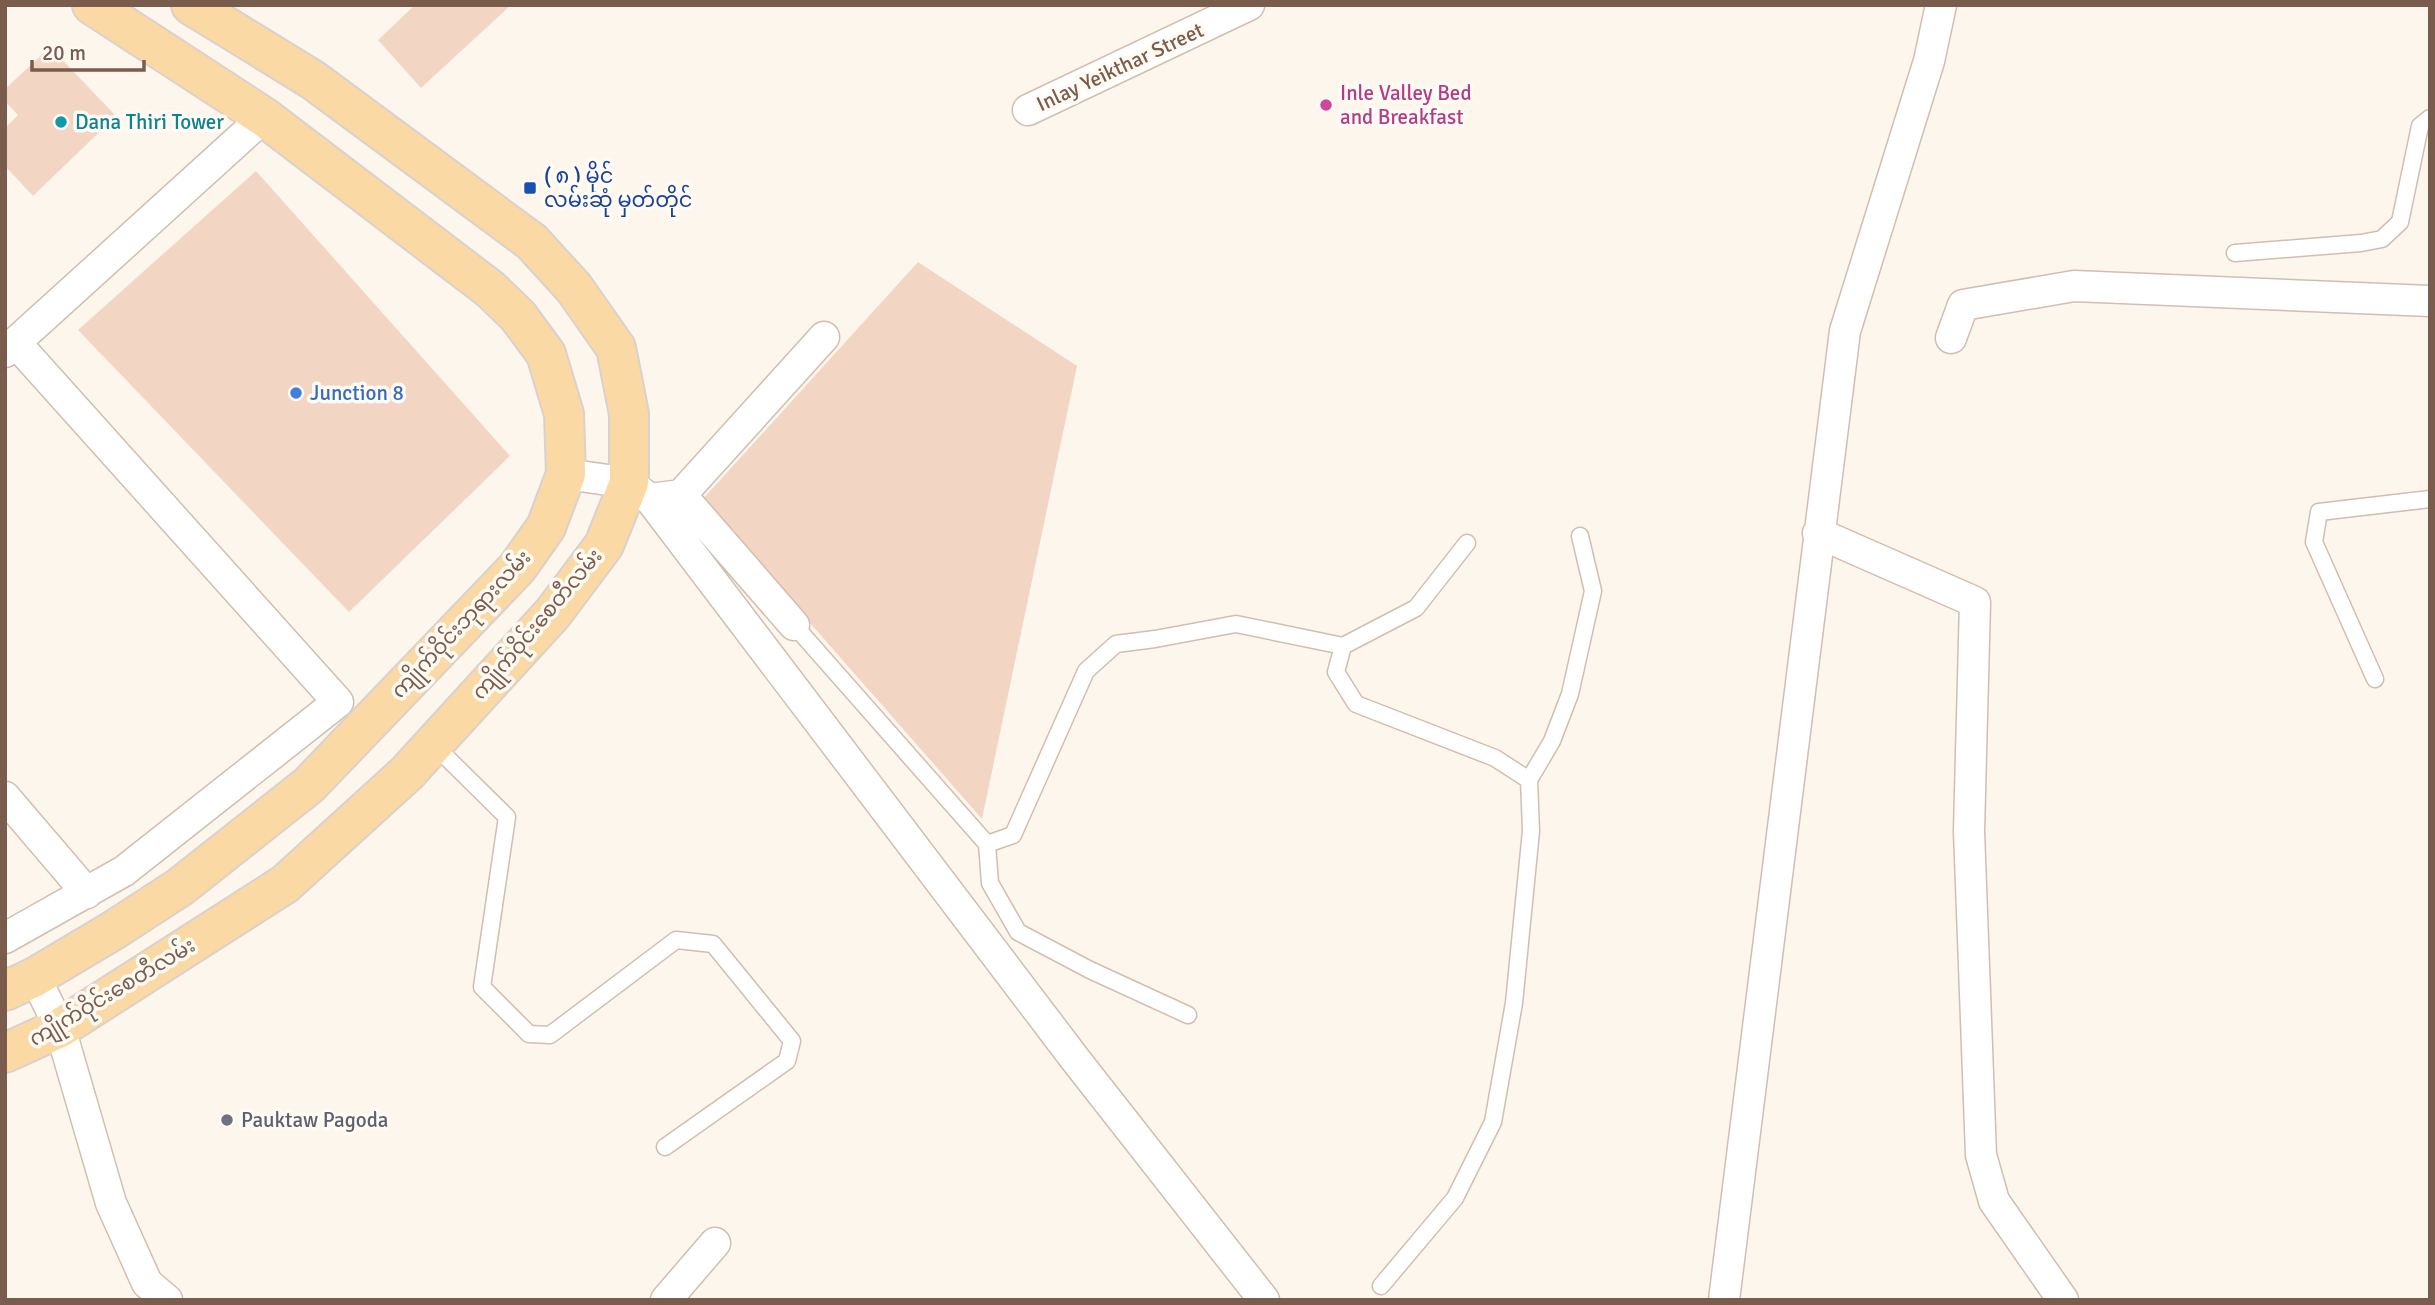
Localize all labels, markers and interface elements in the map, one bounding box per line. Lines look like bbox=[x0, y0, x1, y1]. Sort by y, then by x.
street label: Inlay Yeikthar Street bbox=[1032, 17, 1208, 117]
scale bar bbox=[32, 28, 144, 72]
text: 20 m bbox=[42, 40, 86, 66]
place label: Inle Valley Bed and Breakfast bbox=[1340, 80, 1472, 130]
marker: Inle Valley Bed and Breakfast bbox=[1318, 97, 1334, 113]
place label: Dana Thiri Tower bbox=[75, 109, 224, 135]
marker: Dana Thiri Tower bbox=[53, 114, 69, 130]
place label: ( ၈ ) မိုင် လမ်းဆုံ မှတ်တိုင် bbox=[544, 160, 692, 217]
marker: ( ၈ ) မိုင် လမ်းဆုံ မှတ်တိုင် bbox=[522, 180, 538, 196]
place label: Junction 8 bbox=[310, 380, 404, 406]
marker: Junction 8 bbox=[288, 385, 304, 401]
street label: ကျိုက်ဝိုင်းစေတီလမ်း bbox=[464, 541, 612, 708]
street label: ကျိုက်ဝိုင်းဘုရားလမ်း bbox=[383, 542, 540, 707]
street label: ကျိုက်ဝိုင်းစေတီလမ်း bbox=[23, 930, 202, 1056]
place label: Pauktaw Pagoda bbox=[241, 1107, 388, 1133]
marker: Pauktaw Pagoda bbox=[219, 1112, 235, 1128]

